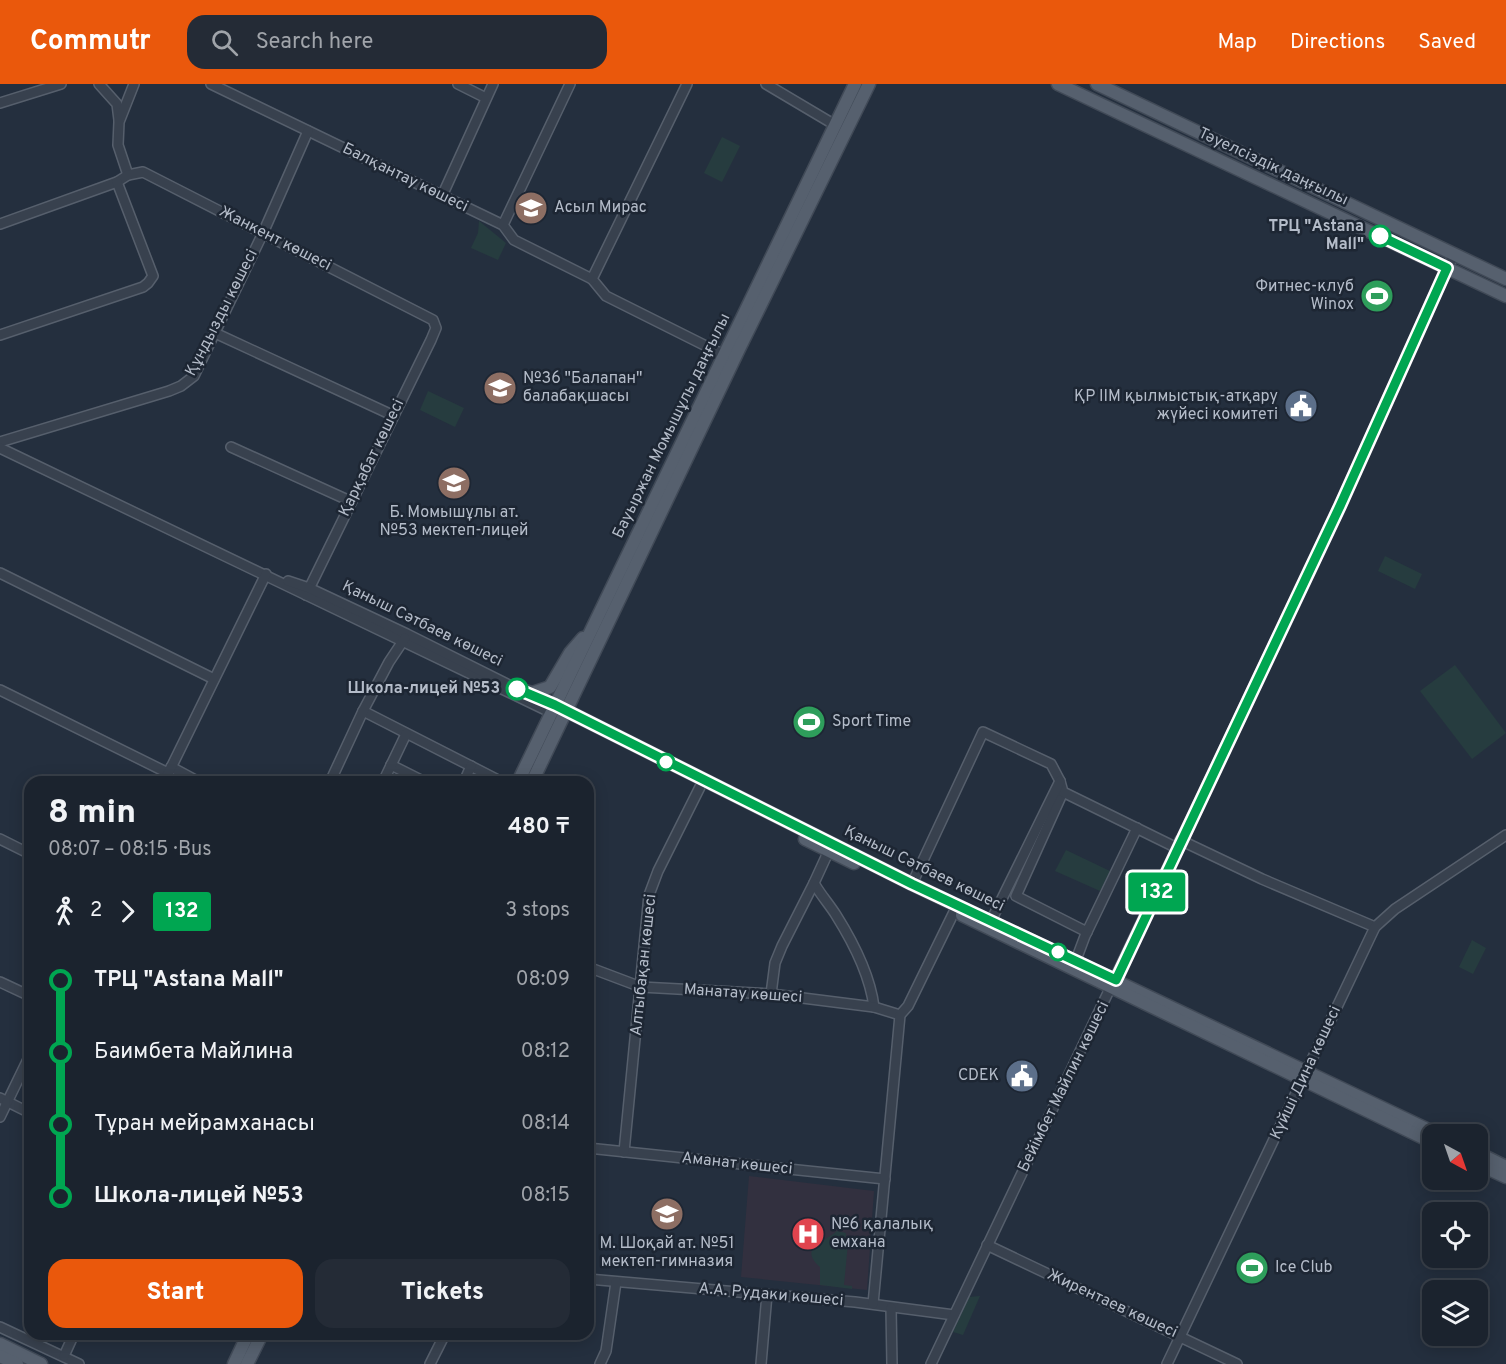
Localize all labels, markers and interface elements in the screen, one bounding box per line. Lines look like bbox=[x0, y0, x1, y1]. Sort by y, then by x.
search box bbox=[187, 15, 607, 69]
text: Commutr bbox=[30, 24, 151, 60]
icon: search bbox=[208, 26, 241, 59]
text: Search here bbox=[256, 29, 373, 56]
text: Map bbox=[1217, 29, 1257, 56]
text: Directions bbox=[1290, 29, 1385, 56]
text: Saved bbox=[1418, 29, 1476, 56]
street label: Тәуелсіздік даңғылы bbox=[1195, 124, 1351, 210]
street label: Балқантау көшесі bbox=[339, 139, 471, 217]
school or university icon: Асыл Мирас bbox=[513, 190, 549, 226]
place label: Асыл Мирас bbox=[554, 198, 647, 218]
street label: Жанкент көшесі bbox=[215, 202, 335, 276]
place label: ТРЦ "Astana Mall" bbox=[1268, 217, 1364, 255]
marker: ТРЦ "Astana Mall" bbox=[1369, 225, 1391, 247]
street label: Құндызды көшесі bbox=[181, 246, 263, 380]
place label: Фитнес-клуб Winox bbox=[1255, 277, 1354, 315]
sports icon: Фитнес-клуб Winox bbox=[1359, 278, 1395, 314]
street label: Бауыржан Момышұлы даңғылы bbox=[609, 310, 735, 542]
place label: №36 "Балапан" балабақшасы bbox=[523, 369, 643, 407]
school or university icon: №36 "Балапан" балабақшасы bbox=[482, 370, 518, 406]
place label: ҚР ІІМ қылмыстық-атқару жүйесі комитеті bbox=[1074, 387, 1278, 425]
public building icon: ҚР ІІМ қылмыстық-атқару жүйесі комитеті bbox=[1283, 388, 1319, 424]
street label: Қарқабат көшесі bbox=[335, 396, 409, 520]
school or university icon: Б. Момышұлы ат. №53 мектеп-лицей bbox=[436, 465, 472, 501]
place label: Б. Момышұлы ат. №53 мектеп-лицей bbox=[379, 503, 529, 541]
street label: Қаныш Сәтбаев көшесі bbox=[339, 576, 505, 672]
marker: Школа-лицей №53 bbox=[506, 678, 528, 700]
place label: Школа-лицей №53 bbox=[348, 679, 500, 699]
sports icon: Sport Time bbox=[791, 704, 827, 740]
place label: Sport Time bbox=[832, 712, 911, 732]
unlabelled marker bbox=[657, 753, 675, 771]
text: 8 min bbox=[48, 793, 136, 835]
text: 480 ₸ bbox=[508, 814, 570, 841]
street label: Қаныш Сәтбаев көшесі bbox=[841, 821, 1007, 917]
text: 08:07 – 08:15 · Bus bbox=[48, 837, 212, 863]
line badge: 132 bbox=[1122, 872, 1192, 912]
text: 132 bbox=[1140, 879, 1174, 906]
street label: Алтыбақан көшесі bbox=[627, 893, 661, 1037]
icon: walk bbox=[48, 895, 81, 928]
icon: forward bbox=[111, 895, 144, 928]
text: 2 bbox=[90, 898, 102, 924]
text: 132 bbox=[165, 898, 199, 925]
text: 3 stops bbox=[505, 898, 570, 924]
unlabelled marker bbox=[1049, 943, 1067, 961]
text: ТРЦ "Astana Mall" bbox=[94, 967, 284, 994]
text: 08:09 bbox=[516, 967, 570, 993]
street label: Манатау көшесі bbox=[683, 980, 803, 1008]
street label: Бейімбет Майлин көшесі bbox=[1014, 998, 1114, 1176]
street label: Күйші Дина көшесі bbox=[1266, 1003, 1346, 1143]
text: Баимбета Майлина bbox=[94, 1039, 293, 1066]
text: 08:12 bbox=[521, 1039, 570, 1065]
public building icon: CDEK bbox=[1004, 1058, 1040, 1094]
place label: CDEK bbox=[958, 1066, 999, 1086]
text: Тұран мейрамханасы bbox=[94, 1111, 315, 1138]
text: 08:14 bbox=[521, 1111, 570, 1137]
north arrow bbox=[1422, 1124, 1488, 1190]
map controls bbox=[1422, 1124, 1488, 1346]
street label: Аманат көшесі bbox=[681, 1148, 793, 1180]
text: Школа-лицей №53 bbox=[94, 1183, 304, 1210]
text: 08:15 bbox=[521, 1183, 570, 1209]
school or university icon: М. Шоқай ат. №51 мектеп-гимназия bbox=[649, 1196, 685, 1232]
button: locate bbox=[1422, 1202, 1488, 1268]
place label: №6 қалалық емхана bbox=[831, 1215, 933, 1253]
hospital icon: №6 қалалық емхана bbox=[790, 1216, 826, 1252]
place label: М. Шоқай ат. №51 мектеп-гимназия bbox=[599, 1234, 735, 1272]
sports icon: Ice Club bbox=[1234, 1250, 1270, 1286]
place label: Ice Club bbox=[1275, 1258, 1333, 1278]
button: Start bbox=[48, 1259, 303, 1328]
button: Tickets bbox=[315, 1259, 570, 1328]
street label: Жирентаев көшесі bbox=[1044, 1265, 1180, 1343]
street label: А.А. Рудаки көшесі bbox=[698, 1279, 844, 1311]
button: layers bbox=[1422, 1280, 1488, 1346]

